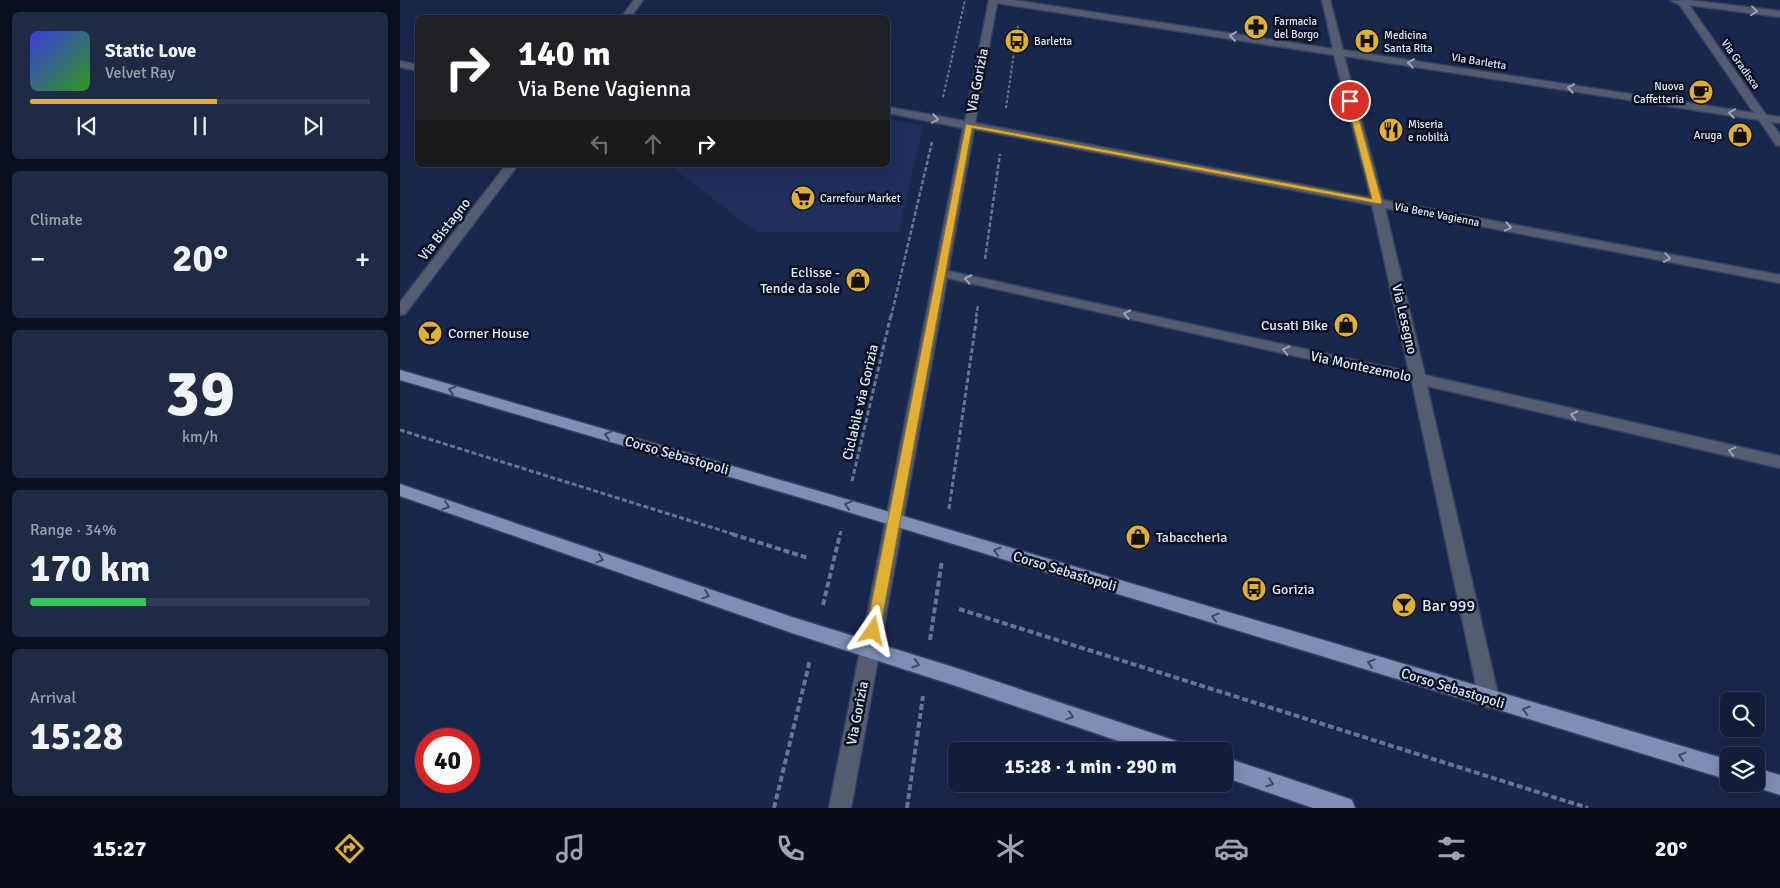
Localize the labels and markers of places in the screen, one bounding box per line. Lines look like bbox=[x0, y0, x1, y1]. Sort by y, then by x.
pharmacy icon: Farmacia del Borgo bbox=[1243, 14, 1269, 40]
place label: Farmacia del Borgo bbox=[1274, 15, 1319, 41]
bus stop icon: Barletta bbox=[1004, 28, 1030, 54]
hospital icon: Medicina Santa Rita bbox=[1354, 28, 1380, 54]
place label: Medicina Santa Rita bbox=[1384, 29, 1433, 55]
place label: Barletta bbox=[1034, 35, 1073, 48]
cafe icon: Nuova Caffetteria bbox=[1688, 79, 1714, 105]
pin bbox=[1329, 80, 1371, 122]
place label: Nuova Caffetteria bbox=[1634, 80, 1684, 106]
restaurant icon: Miseria e nobiltà bbox=[1378, 117, 1404, 143]
place label: Miseria e nobiltà bbox=[1408, 118, 1449, 144]
shop icon: Aruga bbox=[1727, 122, 1753, 148]
place label: Aruga bbox=[1694, 129, 1722, 142]
supermarket icon: Carrefour Market bbox=[790, 185, 816, 211]
place label: Carrefour Market bbox=[820, 192, 901, 205]
place label: Eclisse - Tende da sole bbox=[760, 264, 840, 297]
shop icon: Eclisse - Tende da sole bbox=[845, 267, 871, 293]
shop icon: Cusati Bike bbox=[1333, 312, 1359, 338]
place label: Cusati Bike bbox=[1261, 317, 1328, 334]
bar icon: Corner House bbox=[417, 320, 443, 346]
place label: Corner House bbox=[448, 325, 529, 342]
shop icon: Tabaccheria bbox=[1125, 524, 1151, 550]
place label: Tabaccheria bbox=[1156, 529, 1227, 546]
bus stop icon: Gorizia bbox=[1241, 576, 1267, 602]
place label: Gorizia bbox=[1272, 581, 1315, 598]
bar icon: Bar 999 bbox=[1391, 592, 1417, 618]
place label: Bar 999 bbox=[1422, 596, 1475, 616]

